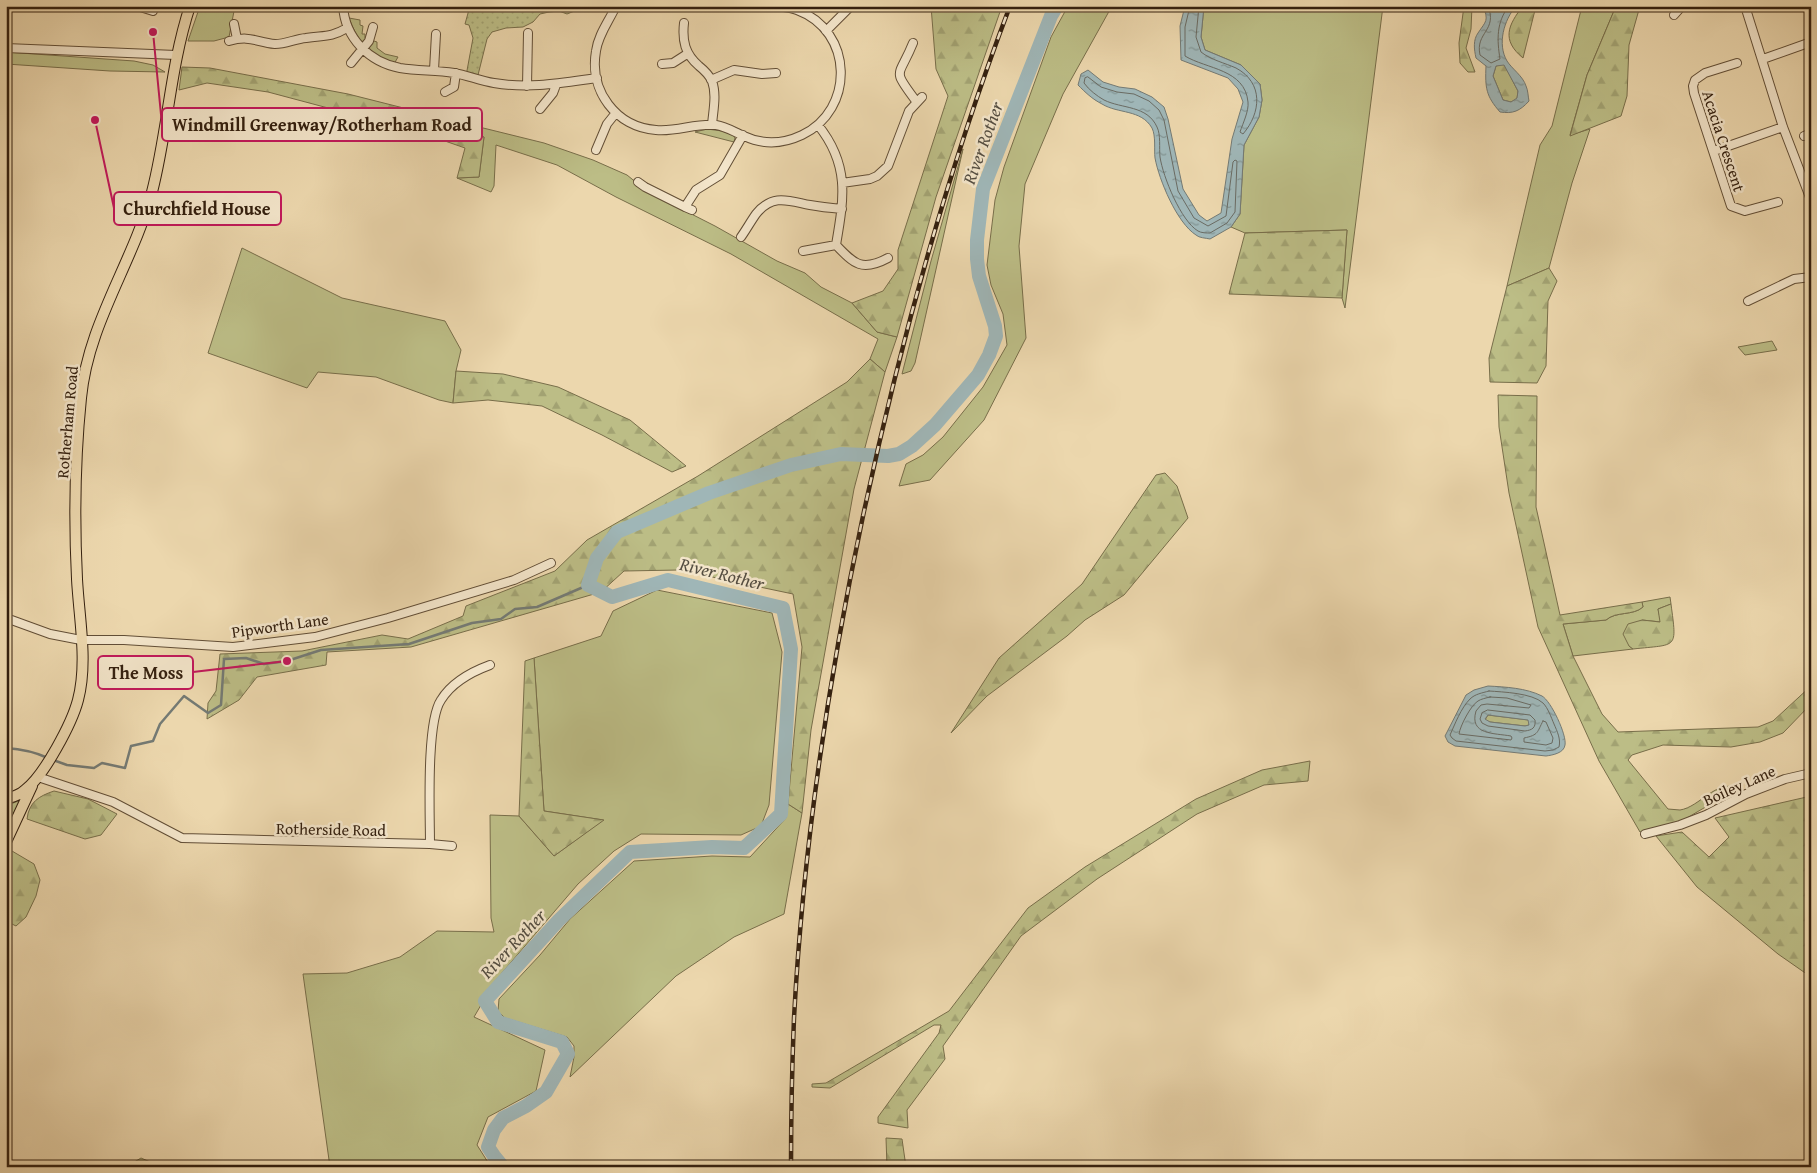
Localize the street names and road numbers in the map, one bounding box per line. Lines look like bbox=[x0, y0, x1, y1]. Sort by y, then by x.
street label: Acacia Crescent bbox=[1696, 87, 1752, 195]
street label: Rotherham Road bbox=[50, 364, 84, 479]
street label: Pipworth Lane bbox=[230, 606, 330, 644]
street label: Boiley Lane bbox=[1699, 758, 1779, 812]
street label: Rotherside Road bbox=[276, 816, 387, 842]

